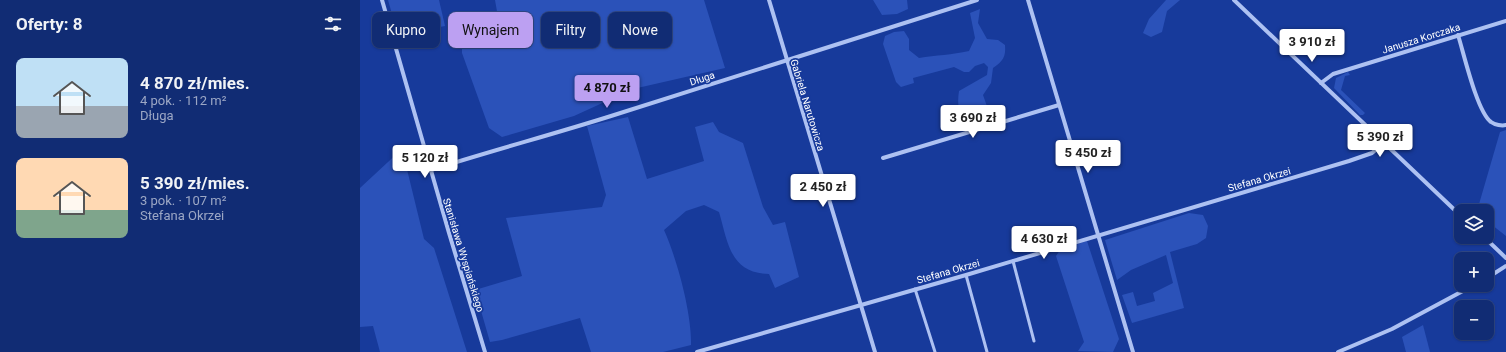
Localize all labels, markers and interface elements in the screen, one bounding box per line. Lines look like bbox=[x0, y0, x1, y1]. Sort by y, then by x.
chip: Kupno bbox=[372, 12, 440, 48]
chip: Wynajem bbox=[448, 12, 533, 48]
chip: Filtry bbox=[541, 12, 600, 48]
chip: Nowe bbox=[608, 12, 672, 48]
icon: filters bbox=[322, 13, 344, 35]
text: Oferty: 8 bbox=[16, 14, 83, 34]
street label: Janusza Korczaka bbox=[1381, 21, 1462, 56]
pin: 3 910 zł bbox=[1271, 29, 1353, 63]
text: 3 910 zł bbox=[1289, 34, 1335, 49]
street label: Gabriela Narutowicza bbox=[788, 58, 827, 152]
street label: Długa bbox=[688, 69, 716, 88]
text: 4 870 zł/mies. bbox=[140, 73, 250, 93]
icon: home bbox=[48, 74, 96, 122]
pin: 4 870 zł bbox=[566, 75, 648, 109]
text: 4 870 zł bbox=[584, 80, 630, 95]
text: 4 pok. · 112 m² bbox=[140, 93, 226, 108]
pin: 3 690 zł bbox=[932, 105, 1014, 139]
text: Długa bbox=[140, 108, 174, 123]
text: 3 690 zł bbox=[950, 110, 996, 125]
pin: 5 390 zł bbox=[1339, 124, 1421, 158]
text: 5 390 zł bbox=[1357, 129, 1403, 144]
pin: 5 450 zł bbox=[1047, 140, 1129, 174]
pin: 5 120 zł bbox=[384, 145, 466, 179]
text: 5 450 zł bbox=[1065, 145, 1111, 160]
text: 5 120 zł bbox=[402, 150, 448, 165]
street label: Stefana Okrzei bbox=[1226, 165, 1292, 194]
text: 5 390 zł/mies. bbox=[140, 173, 250, 193]
icon: home bbox=[48, 174, 96, 222]
pin: 2 450 zł bbox=[782, 174, 864, 208]
text: 2 450 zł bbox=[800, 179, 846, 194]
text: 3 pok. · 107 m² bbox=[140, 193, 226, 208]
street label: Stanisława Wyspiańskiego bbox=[441, 197, 486, 314]
map controls bbox=[1454, 204, 1494, 340]
button: layers bbox=[1454, 204, 1494, 244]
text: Stefana Okrzei bbox=[140, 208, 224, 223]
pin: 4 630 zł bbox=[1003, 226, 1085, 260]
text: 4 630 zł bbox=[1021, 231, 1067, 246]
button: + bbox=[1454, 252, 1494, 292]
street label: Stefana Okrzei bbox=[915, 257, 981, 286]
button: − bbox=[1454, 300, 1494, 340]

